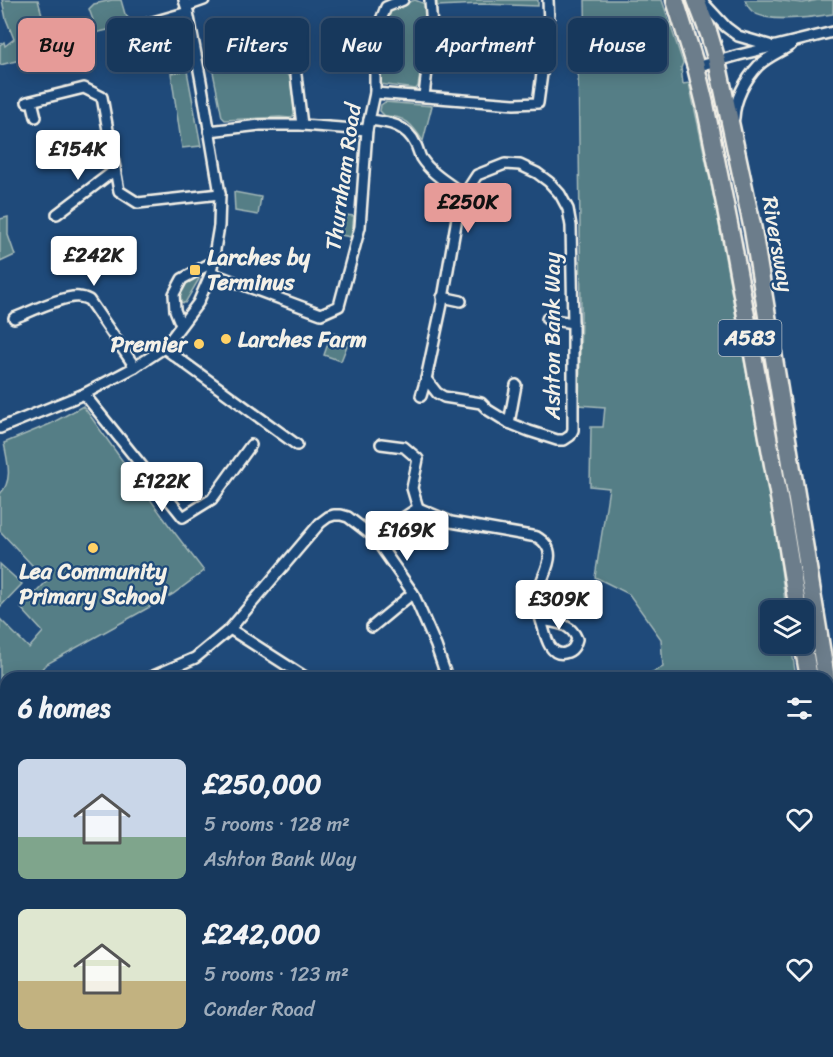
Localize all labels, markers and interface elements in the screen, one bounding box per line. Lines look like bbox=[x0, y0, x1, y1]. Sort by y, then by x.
chip: Buy bbox=[18, 18, 95, 72]
chip: Rent bbox=[107, 18, 193, 72]
chip: Filters bbox=[205, 18, 309, 72]
chip: New bbox=[321, 18, 403, 72]
chip: Apartment bbox=[415, 18, 556, 72]
chip: House bbox=[568, 18, 667, 72]
street label: Thurnham Road bbox=[313, 99, 373, 253]
pin: £154K bbox=[36, 130, 120, 181]
text: £154K bbox=[50, 132, 106, 167]
pin: £250K bbox=[426, 183, 510, 234]
text: £250K bbox=[438, 185, 498, 220]
street label: Riversway bbox=[750, 193, 806, 296]
pin: £242K bbox=[52, 236, 136, 287]
text: £242K bbox=[65, 238, 123, 273]
place label: Larches by Terminus bbox=[207, 238, 311, 302]
street label: Ashton Bank Way bbox=[533, 252, 572, 421]
marker: Larches by Terminus bbox=[188, 263, 202, 277]
place label: Larches Farm bbox=[238, 320, 367, 359]
road number: A583 bbox=[718, 320, 782, 356]
place label: Premier bbox=[111, 325, 189, 364]
marker: Larches Farm bbox=[219, 332, 233, 346]
marker: Premier bbox=[192, 337, 206, 351]
pin: £122K bbox=[120, 462, 204, 513]
text: £122K bbox=[135, 464, 189, 499]
pin: £169K bbox=[365, 511, 449, 562]
text: £169K bbox=[380, 513, 434, 548]
marker: Lea Community Primary School bbox=[86, 541, 100, 555]
place label: Lea Community Primary School bbox=[19, 552, 168, 616]
pin: £309K bbox=[517, 580, 601, 631]
text: £309K bbox=[530, 582, 588, 617]
map controls bbox=[760, 600, 814, 654]
button: layers bbox=[760, 600, 814, 654]
text: 6 homes bbox=[18, 685, 110, 731]
icon: filters bbox=[783, 692, 816, 725]
text: £250,000 bbox=[204, 761, 321, 807]
icon: home bbox=[66, 783, 138, 855]
icon: heart bbox=[783, 803, 816, 836]
text: 5 rooms · 128 m² bbox=[204, 807, 350, 842]
text: Ashton Bank Way bbox=[204, 842, 356, 877]
text: £242,000 bbox=[204, 911, 320, 957]
icon: home bbox=[66, 933, 138, 1005]
icon: heart bbox=[783, 953, 816, 986]
text: 5 rooms · 123 m² bbox=[204, 957, 349, 992]
text: Conder Road bbox=[204, 992, 314, 1027]

